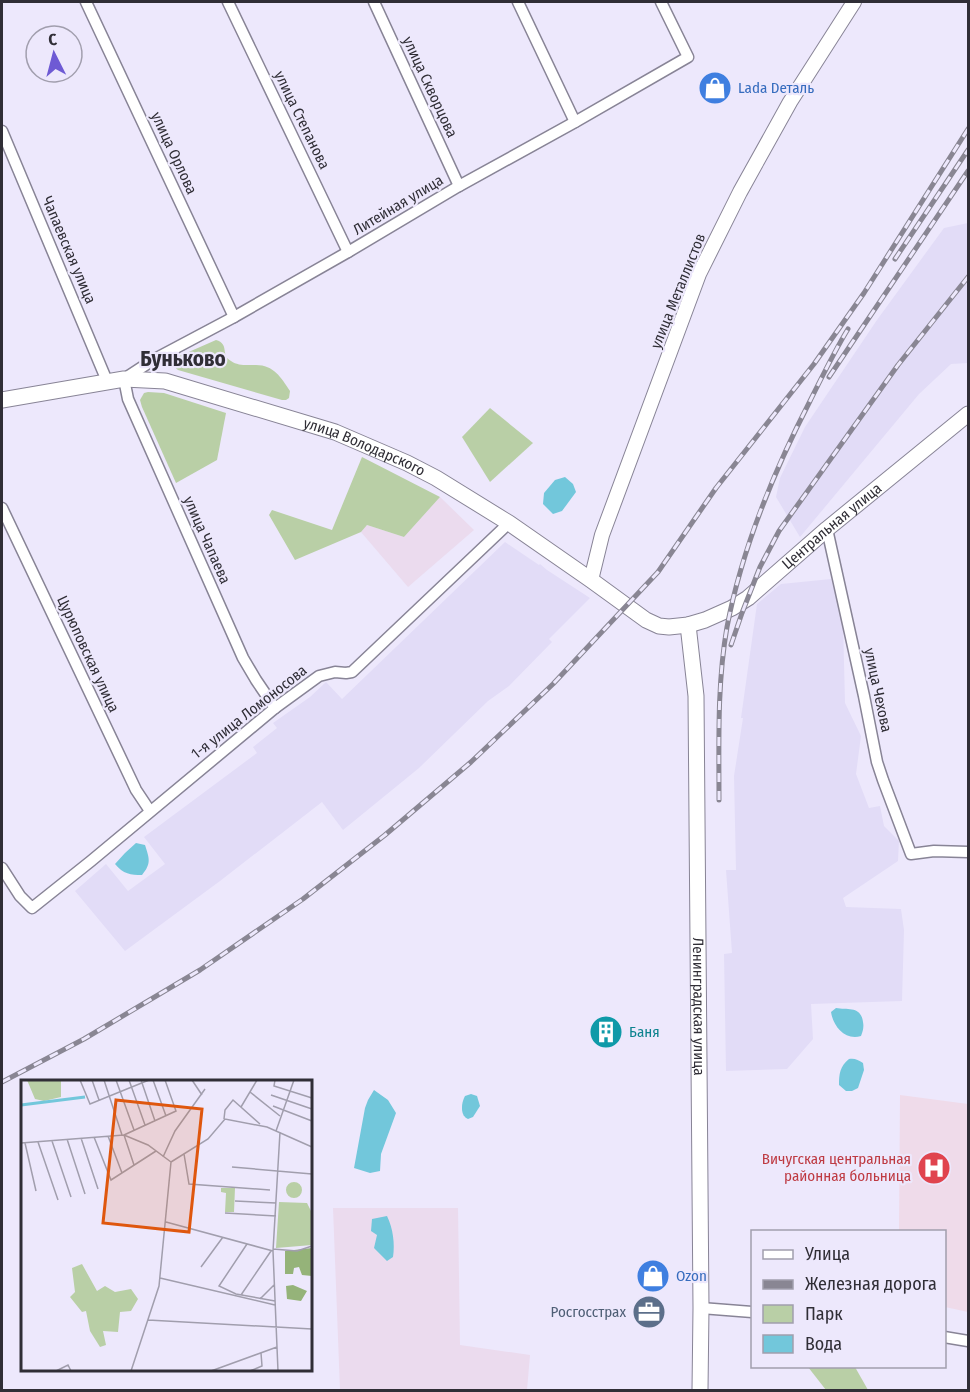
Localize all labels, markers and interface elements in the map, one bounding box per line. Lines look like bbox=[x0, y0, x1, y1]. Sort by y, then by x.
north arrow bbox=[24, 24, 84, 84]
text: С bbox=[47, 30, 58, 49]
street label: улица Скворцова bbox=[399, 34, 461, 140]
street label: улица Степанова bbox=[270, 68, 334, 172]
shop icon: Lada Dеталь bbox=[697, 70, 733, 106]
place label: Lada Dеталь bbox=[738, 79, 814, 97]
street label: улица Орлова bbox=[147, 109, 201, 197]
street label: Литейная улица bbox=[350, 171, 446, 239]
street label: Чапаевская улица bbox=[38, 194, 100, 306]
street label: улица Металлистов bbox=[647, 231, 709, 351]
district label: Буньково bbox=[140, 346, 226, 372]
street label: улица Володарского bbox=[301, 414, 428, 480]
street label: Центральная улица bbox=[778, 479, 885, 573]
street label: улица Чапаева bbox=[180, 493, 234, 587]
street label: Цурюповская улица bbox=[53, 593, 123, 715]
street label: улица Чехова bbox=[860, 646, 896, 734]
street label: 1-я улица Ломоносова bbox=[188, 661, 310, 763]
street label: Ленинградская улица bbox=[689, 937, 708, 1076]
building icon: Баня bbox=[588, 1014, 624, 1050]
place label: Баня bbox=[629, 1023, 660, 1041]
inset map bbox=[21, 1080, 312, 1371]
place label: Вичугская центральная районная больница bbox=[762, 1150, 911, 1185]
hospital icon: Вичугская центральная районная больница bbox=[916, 1150, 952, 1186]
legend bbox=[751, 1230, 946, 1368]
text: Улица bbox=[804, 1243, 850, 1265]
shop icon: Ozon bbox=[635, 1258, 671, 1294]
place label: Ozon bbox=[676, 1267, 707, 1285]
text: Железная дорога bbox=[805, 1273, 937, 1295]
office icon: Росгосстрах bbox=[631, 1294, 667, 1330]
place label: Росгосстрах bbox=[551, 1303, 626, 1321]
text: Парк bbox=[805, 1303, 843, 1325]
text: Вода bbox=[805, 1333, 842, 1355]

